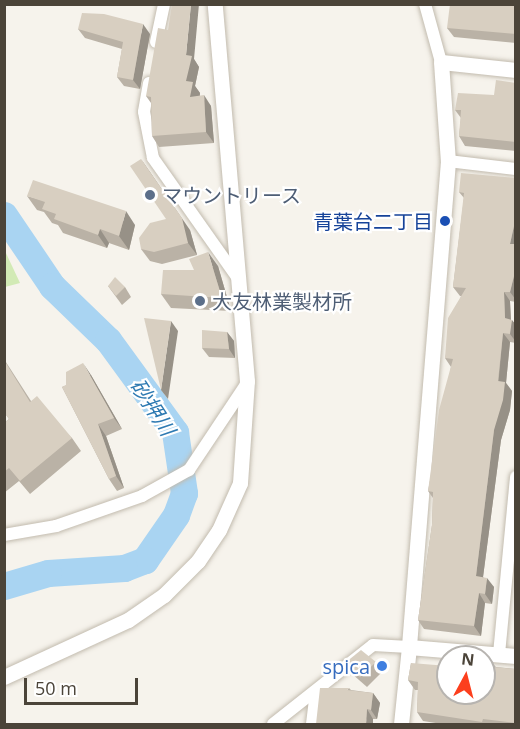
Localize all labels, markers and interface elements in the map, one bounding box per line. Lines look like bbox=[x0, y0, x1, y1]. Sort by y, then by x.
place label: マウントリース bbox=[162, 183, 302, 207]
marker: マウントリース bbox=[143, 188, 157, 202]
place label: 青葉台二丁目 bbox=[313, 209, 433, 233]
marker: 青葉台二丁目 bbox=[438, 214, 452, 228]
place label: 大友林業製材所 bbox=[212, 289, 352, 313]
marker: 大友林業製材所 bbox=[193, 294, 207, 308]
water label: 砂押川 bbox=[125, 374, 181, 440]
north arrow bbox=[436, 645, 496, 705]
text: N bbox=[460, 647, 476, 671]
place label: spica bbox=[322, 654, 370, 678]
marker: spica bbox=[375, 659, 389, 673]
scale bar bbox=[27, 666, 141, 704]
text: 50 m bbox=[35, 676, 77, 700]

